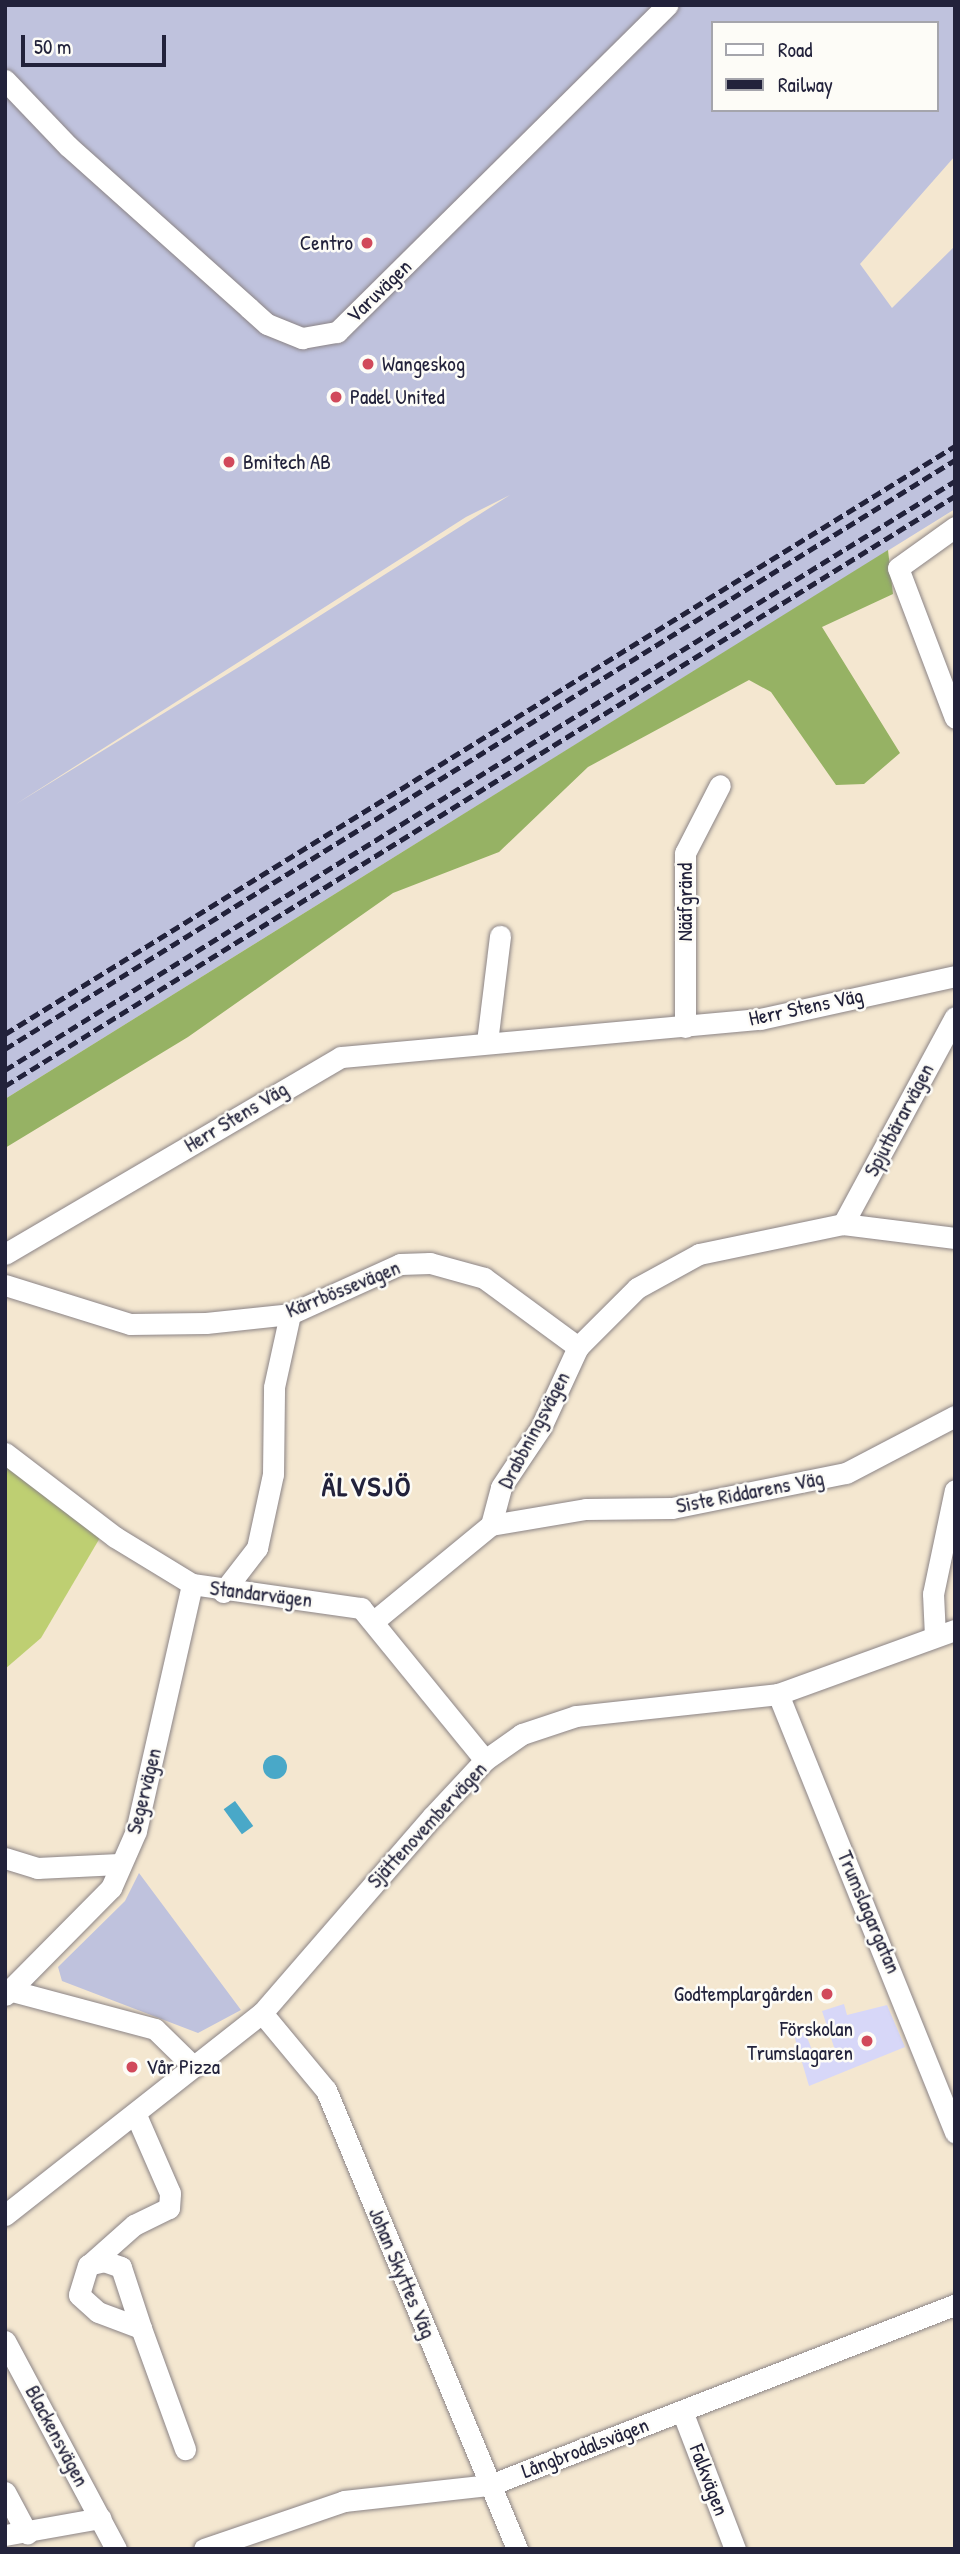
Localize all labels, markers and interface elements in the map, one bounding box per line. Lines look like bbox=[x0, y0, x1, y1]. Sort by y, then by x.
scale bar bbox=[24, 21, 170, 65]
legend bbox=[712, 21, 939, 112]
text: 50 m bbox=[34, 32, 71, 61]
text: Road bbox=[778, 35, 812, 64]
text: Railway bbox=[778, 70, 833, 99]
place label: Centro bbox=[300, 230, 353, 256]
marker: Centro bbox=[359, 235, 375, 251]
street label: Varuvägen bbox=[341, 254, 417, 328]
place label: Wangeskog bbox=[382, 351, 465, 377]
marker: Wangeskog bbox=[360, 356, 376, 372]
place label: Padel United bbox=[350, 384, 445, 410]
marker: Padel United bbox=[328, 389, 344, 405]
place label: Bmitech AB bbox=[243, 449, 331, 475]
marker: Bmitech AB bbox=[221, 454, 237, 470]
street label: Nääfgränd bbox=[672, 863, 698, 941]
street label: Herr Stens Väg bbox=[747, 983, 865, 1031]
street label: Spjutbärarvägen bbox=[859, 1059, 939, 1181]
street label: Herr Stens Väg bbox=[180, 1076, 292, 1158]
street label: Kärrbössevägen bbox=[282, 1255, 404, 1323]
street label: Drabbningsvägen bbox=[493, 1367, 575, 1493]
street label: Siste Riddarens Väg bbox=[674, 1465, 826, 1519]
district label: ÄLVSJÖ bbox=[322, 1469, 412, 1503]
street label: Standarvägen bbox=[208, 1575, 314, 1613]
street label: Segervägen bbox=[121, 1745, 167, 1837]
street label: Sjättenovembervägen bbox=[362, 1757, 492, 1893]
street label: Trumslagargatan bbox=[832, 1847, 906, 1977]
place label: Godtemplargården bbox=[674, 1981, 813, 2007]
marker: Godtemplargården bbox=[819, 1986, 835, 2002]
place label: Förskolan Trumslagaren bbox=[747, 2016, 853, 2066]
marker: Förskolan Trumslagaren bbox=[859, 2033, 875, 2049]
place label: Vår Pizza bbox=[146, 2054, 220, 2080]
marker: Vår Pizza bbox=[124, 2059, 140, 2075]
street label: Johan Skyttes Väg bbox=[363, 2204, 441, 2342]
street label: Blackensvägen bbox=[20, 2381, 94, 2491]
street label: Långbrodalsvägen bbox=[518, 2412, 652, 2484]
street label: Falkvägen bbox=[684, 2441, 734, 2519]

